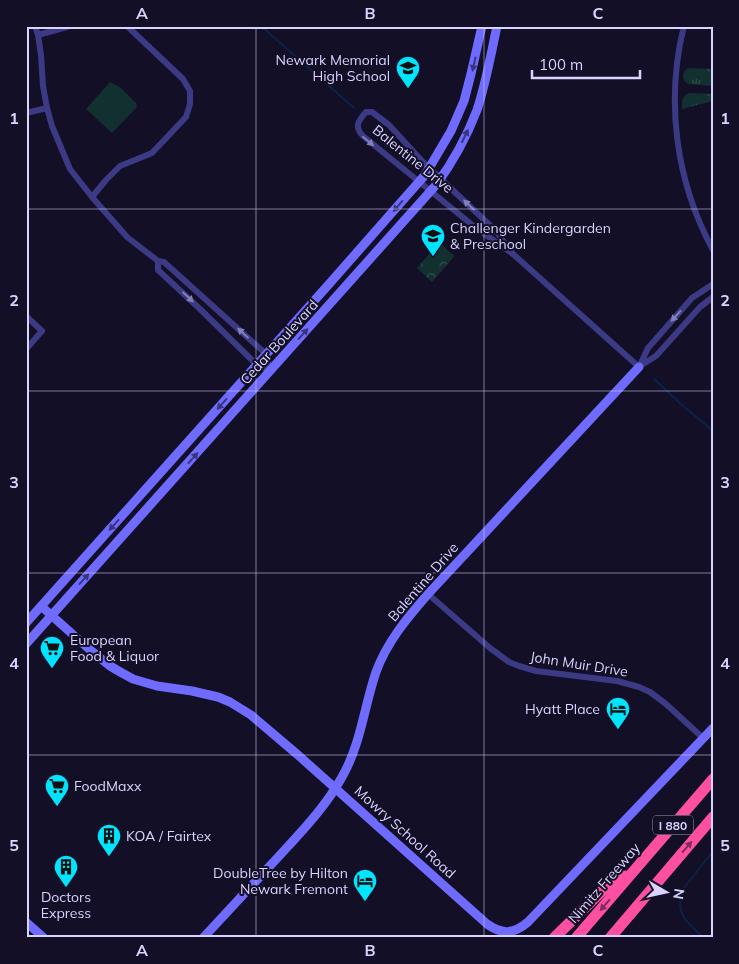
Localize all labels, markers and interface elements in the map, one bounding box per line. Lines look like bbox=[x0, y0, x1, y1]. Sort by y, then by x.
text: A bbox=[136, 3, 148, 23]
text: B bbox=[364, 3, 376, 23]
text: C bbox=[593, 3, 604, 23]
scale bar bbox=[532, 48, 639, 80]
place label: Newark Memorial High School bbox=[276, 51, 390, 85]
school or university icon: Newark Memorial High School bbox=[395, 55, 421, 89]
text: 100 m bbox=[539, 55, 583, 74]
one-way arrow bbox=[470, 56, 478, 71]
text: 1 bbox=[9, 108, 19, 128]
text: 1 bbox=[720, 108, 730, 128]
street label: Balentine Drive bbox=[369, 121, 457, 197]
one-way arrow bbox=[461, 129, 469, 143]
one-way arrow bbox=[362, 135, 375, 146]
one-way arrow bbox=[393, 199, 404, 212]
one-way arrow bbox=[464, 199, 476, 211]
place label: Challenger Kindergarden & Preschool bbox=[450, 219, 611, 253]
school or university icon: Challenger Kindergarden & Preschool bbox=[420, 223, 446, 257]
text: 2 bbox=[9, 290, 19, 310]
text: 2 bbox=[720, 290, 730, 310]
one-way arrow bbox=[181, 291, 193, 303]
street label: Cedar Boulevard bbox=[236, 296, 322, 388]
one-way arrow bbox=[671, 310, 682, 323]
one-way arrow bbox=[237, 327, 249, 339]
one-way arrow bbox=[298, 328, 309, 341]
one-way arrow bbox=[216, 397, 228, 409]
one-way arrow bbox=[187, 452, 198, 465]
text: 3 bbox=[9, 472, 19, 492]
text: 3 bbox=[720, 472, 730, 492]
one-way arrow bbox=[108, 518, 119, 531]
street label: Balentine Drive bbox=[384, 539, 462, 625]
one-way arrow bbox=[78, 574, 90, 586]
place label: European Food & Liquor bbox=[70, 631, 160, 665]
supermarket icon: European Food & Liquor bbox=[39, 635, 65, 669]
street label: John Muir Drive bbox=[529, 647, 629, 681]
text: 4 bbox=[9, 653, 19, 673]
text: 4 bbox=[720, 653, 730, 673]
hotel icon: Hyatt Place bbox=[605, 696, 631, 730]
place label: Hyatt Place bbox=[525, 700, 600, 718]
supermarket icon: FoodMaxx bbox=[44, 773, 70, 807]
place label: FoodMaxx bbox=[74, 777, 142, 795]
street label: Mowry School Road bbox=[351, 782, 459, 882]
road number: I 880 bbox=[653, 816, 693, 834]
building icon: KOA / Fairtex bbox=[96, 823, 122, 857]
place label: KOA / Fairtex bbox=[126, 827, 212, 845]
text: 5 bbox=[9, 835, 19, 855]
text: 5 bbox=[720, 835, 730, 855]
street label: Nimitz Freeway bbox=[564, 839, 644, 927]
one-way arrow bbox=[681, 842, 693, 854]
building icon: Doctors Express bbox=[53, 854, 79, 888]
place label: DoubleTree by Hilton Newark Fremont bbox=[213, 864, 348, 898]
north arrow bbox=[642, 866, 692, 916]
hotel icon: DoubleTree by Hilton Newark Fremont bbox=[352, 868, 378, 902]
text: N bbox=[669, 887, 689, 901]
place label: Doctors Express bbox=[41, 888, 91, 922]
one-way arrow bbox=[599, 898, 611, 910]
text: A bbox=[136, 940, 148, 960]
text: B bbox=[364, 940, 376, 960]
text: C bbox=[593, 940, 604, 960]

